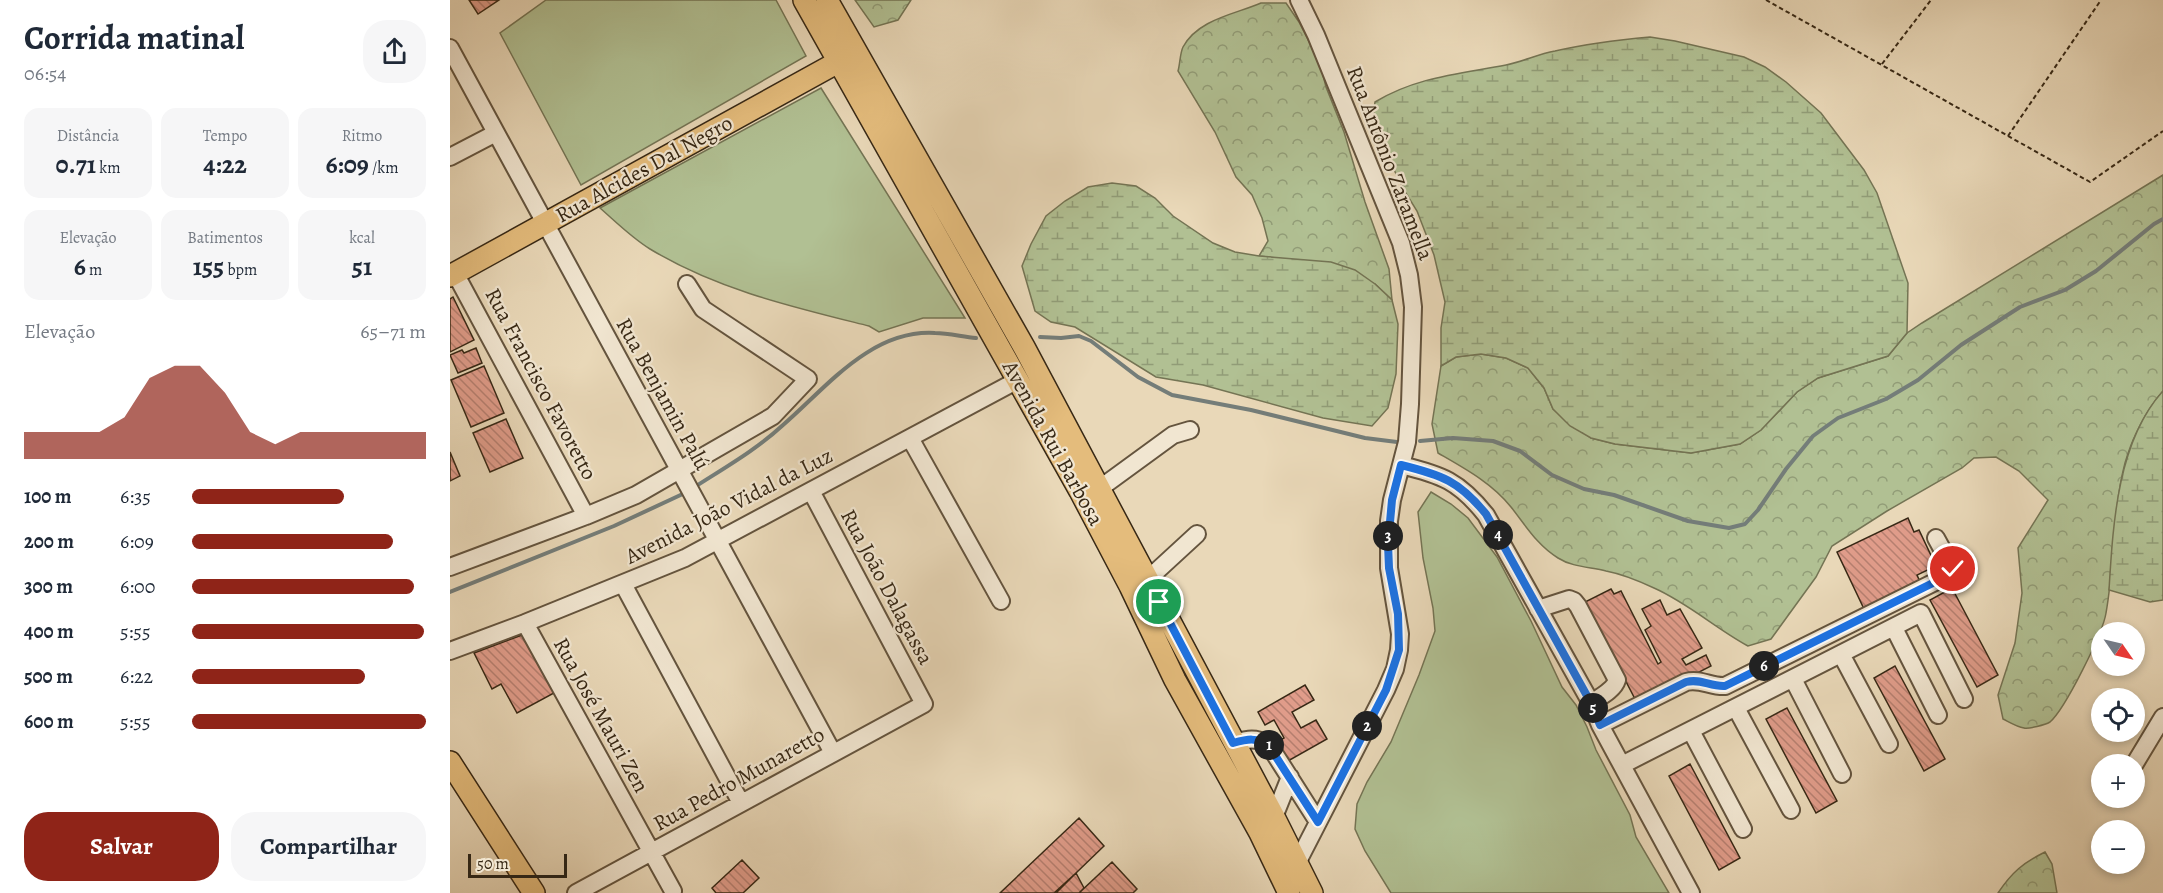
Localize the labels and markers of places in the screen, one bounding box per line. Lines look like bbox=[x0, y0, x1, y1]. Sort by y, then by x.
pin: 4 bbox=[1483, 520, 1513, 550]
pin: 3 bbox=[1373, 521, 1403, 551]
pin bbox=[1927, 543, 1978, 594]
pin bbox=[1133, 576, 1184, 627]
pin: 6 bbox=[1749, 651, 1779, 681]
pin: 5 bbox=[1578, 693, 1608, 723]
pin: 2 bbox=[1352, 711, 1382, 741]
pin: 1 bbox=[1254, 730, 1284, 760]

